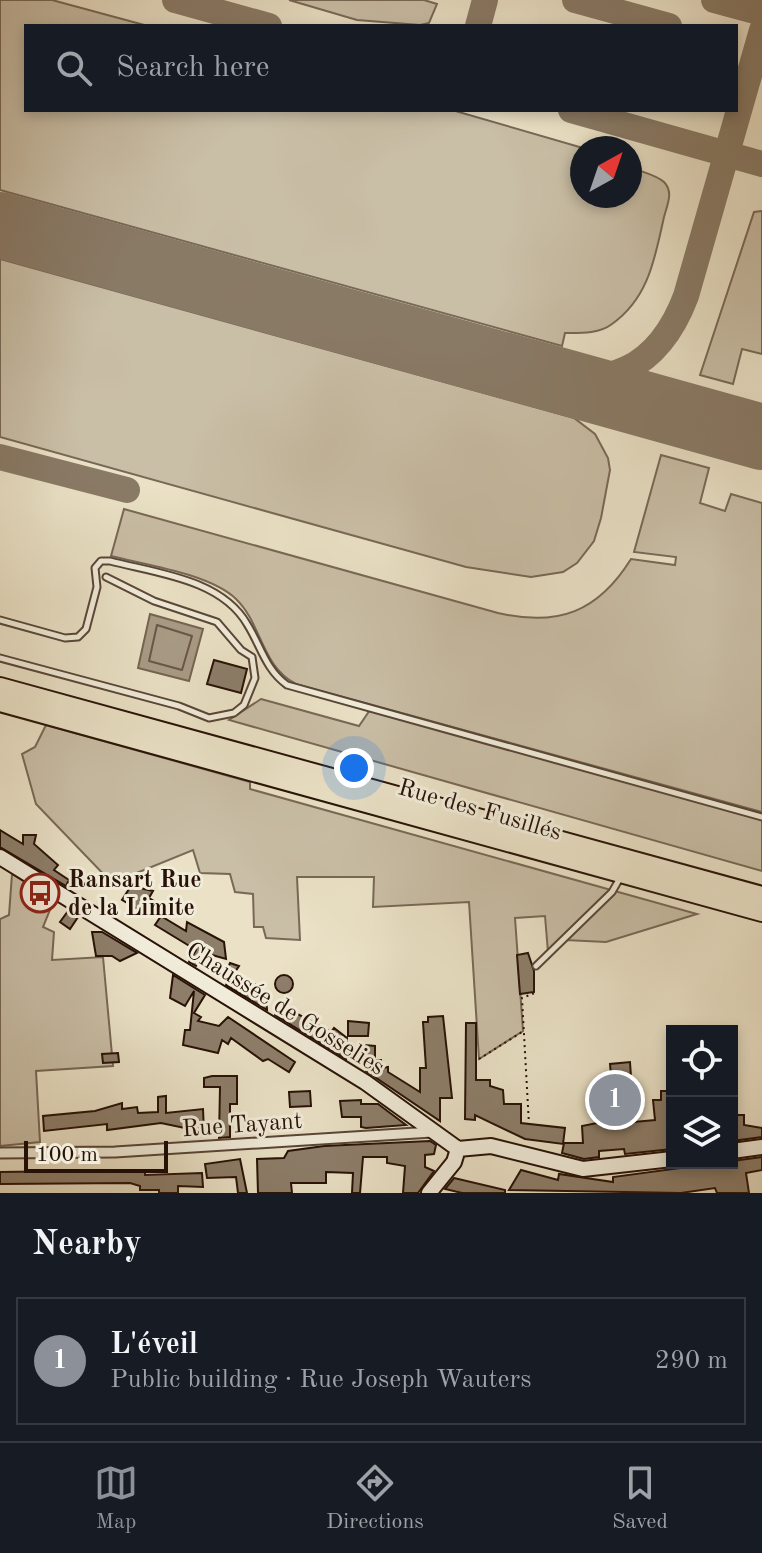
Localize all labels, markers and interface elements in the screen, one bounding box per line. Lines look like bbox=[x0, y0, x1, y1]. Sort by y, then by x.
search box bbox=[24, 24, 738, 112]
icon: search bbox=[52, 46, 96, 90]
text: Search here bbox=[116, 53, 270, 83]
north arrow bbox=[570, 136, 642, 208]
your location bbox=[334, 748, 374, 788]
street label: Rue des Fusillés bbox=[395, 776, 564, 846]
place label: Ransart Rue de la Limite bbox=[68, 869, 202, 921]
bus stop icon: Ransart Rue de la Limite bbox=[19, 872, 61, 914]
street label: Chaussée de Gosselies bbox=[181, 939, 388, 1081]
map controls bbox=[666, 1025, 738, 1169]
button: locate bbox=[666, 1025, 738, 1097]
pin: 1 bbox=[589, 1070, 641, 1130]
button: layers bbox=[666, 1097, 738, 1169]
street label: Rue Tayant bbox=[181, 1110, 303, 1142]
scale bar bbox=[24, 1137, 168, 1173]
text: 100 m bbox=[36, 1144, 98, 1166]
text: Nearby bbox=[32, 1228, 142, 1262]
text: L'éveil bbox=[110, 1330, 198, 1360]
text: 1 bbox=[52, 1348, 68, 1374]
text: 290 m bbox=[655, 1348, 728, 1374]
text: Public building · Rue Joseph Wauters bbox=[110, 1367, 532, 1393]
tab: Map bbox=[94, 1461, 138, 1536]
tab: Directions bbox=[326, 1461, 424, 1536]
tab: Saved bbox=[612, 1461, 668, 1536]

